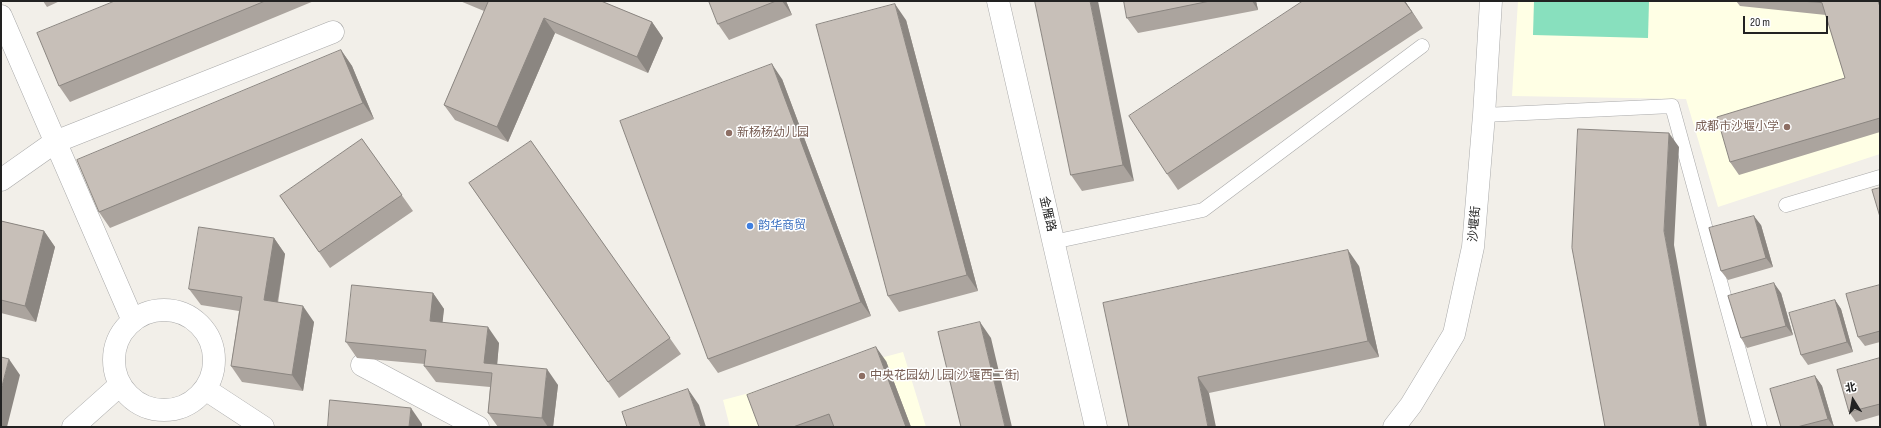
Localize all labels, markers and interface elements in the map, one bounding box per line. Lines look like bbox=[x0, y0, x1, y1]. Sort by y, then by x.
scale bar bbox=[1745, 8, 1830, 34]
text: 20 m bbox=[1750, 15, 1770, 30]
place label: 成都市沙堰小学 bbox=[1695, 120, 1779, 134]
marker: 成都市沙堰小学 bbox=[1782, 122, 1792, 132]
place label: 新杨杨幼儿园 bbox=[737, 126, 809, 140]
marker: 新杨杨幼儿园 bbox=[724, 128, 734, 138]
street label: 金雁路 bbox=[1036, 195, 1058, 233]
street label: 沙堰街 bbox=[1466, 205, 1484, 243]
place label: 韵华商贸 bbox=[758, 219, 806, 233]
marker: 韵华商贸 bbox=[745, 221, 755, 231]
place label: 中央花园幼儿园(沙堰西二街) bbox=[870, 369, 1019, 383]
marker: 中央花园幼儿园(沙堰西二街) bbox=[857, 371, 867, 381]
north arrow bbox=[1833, 380, 1873, 420]
text: 北 bbox=[1844, 380, 1857, 395]

